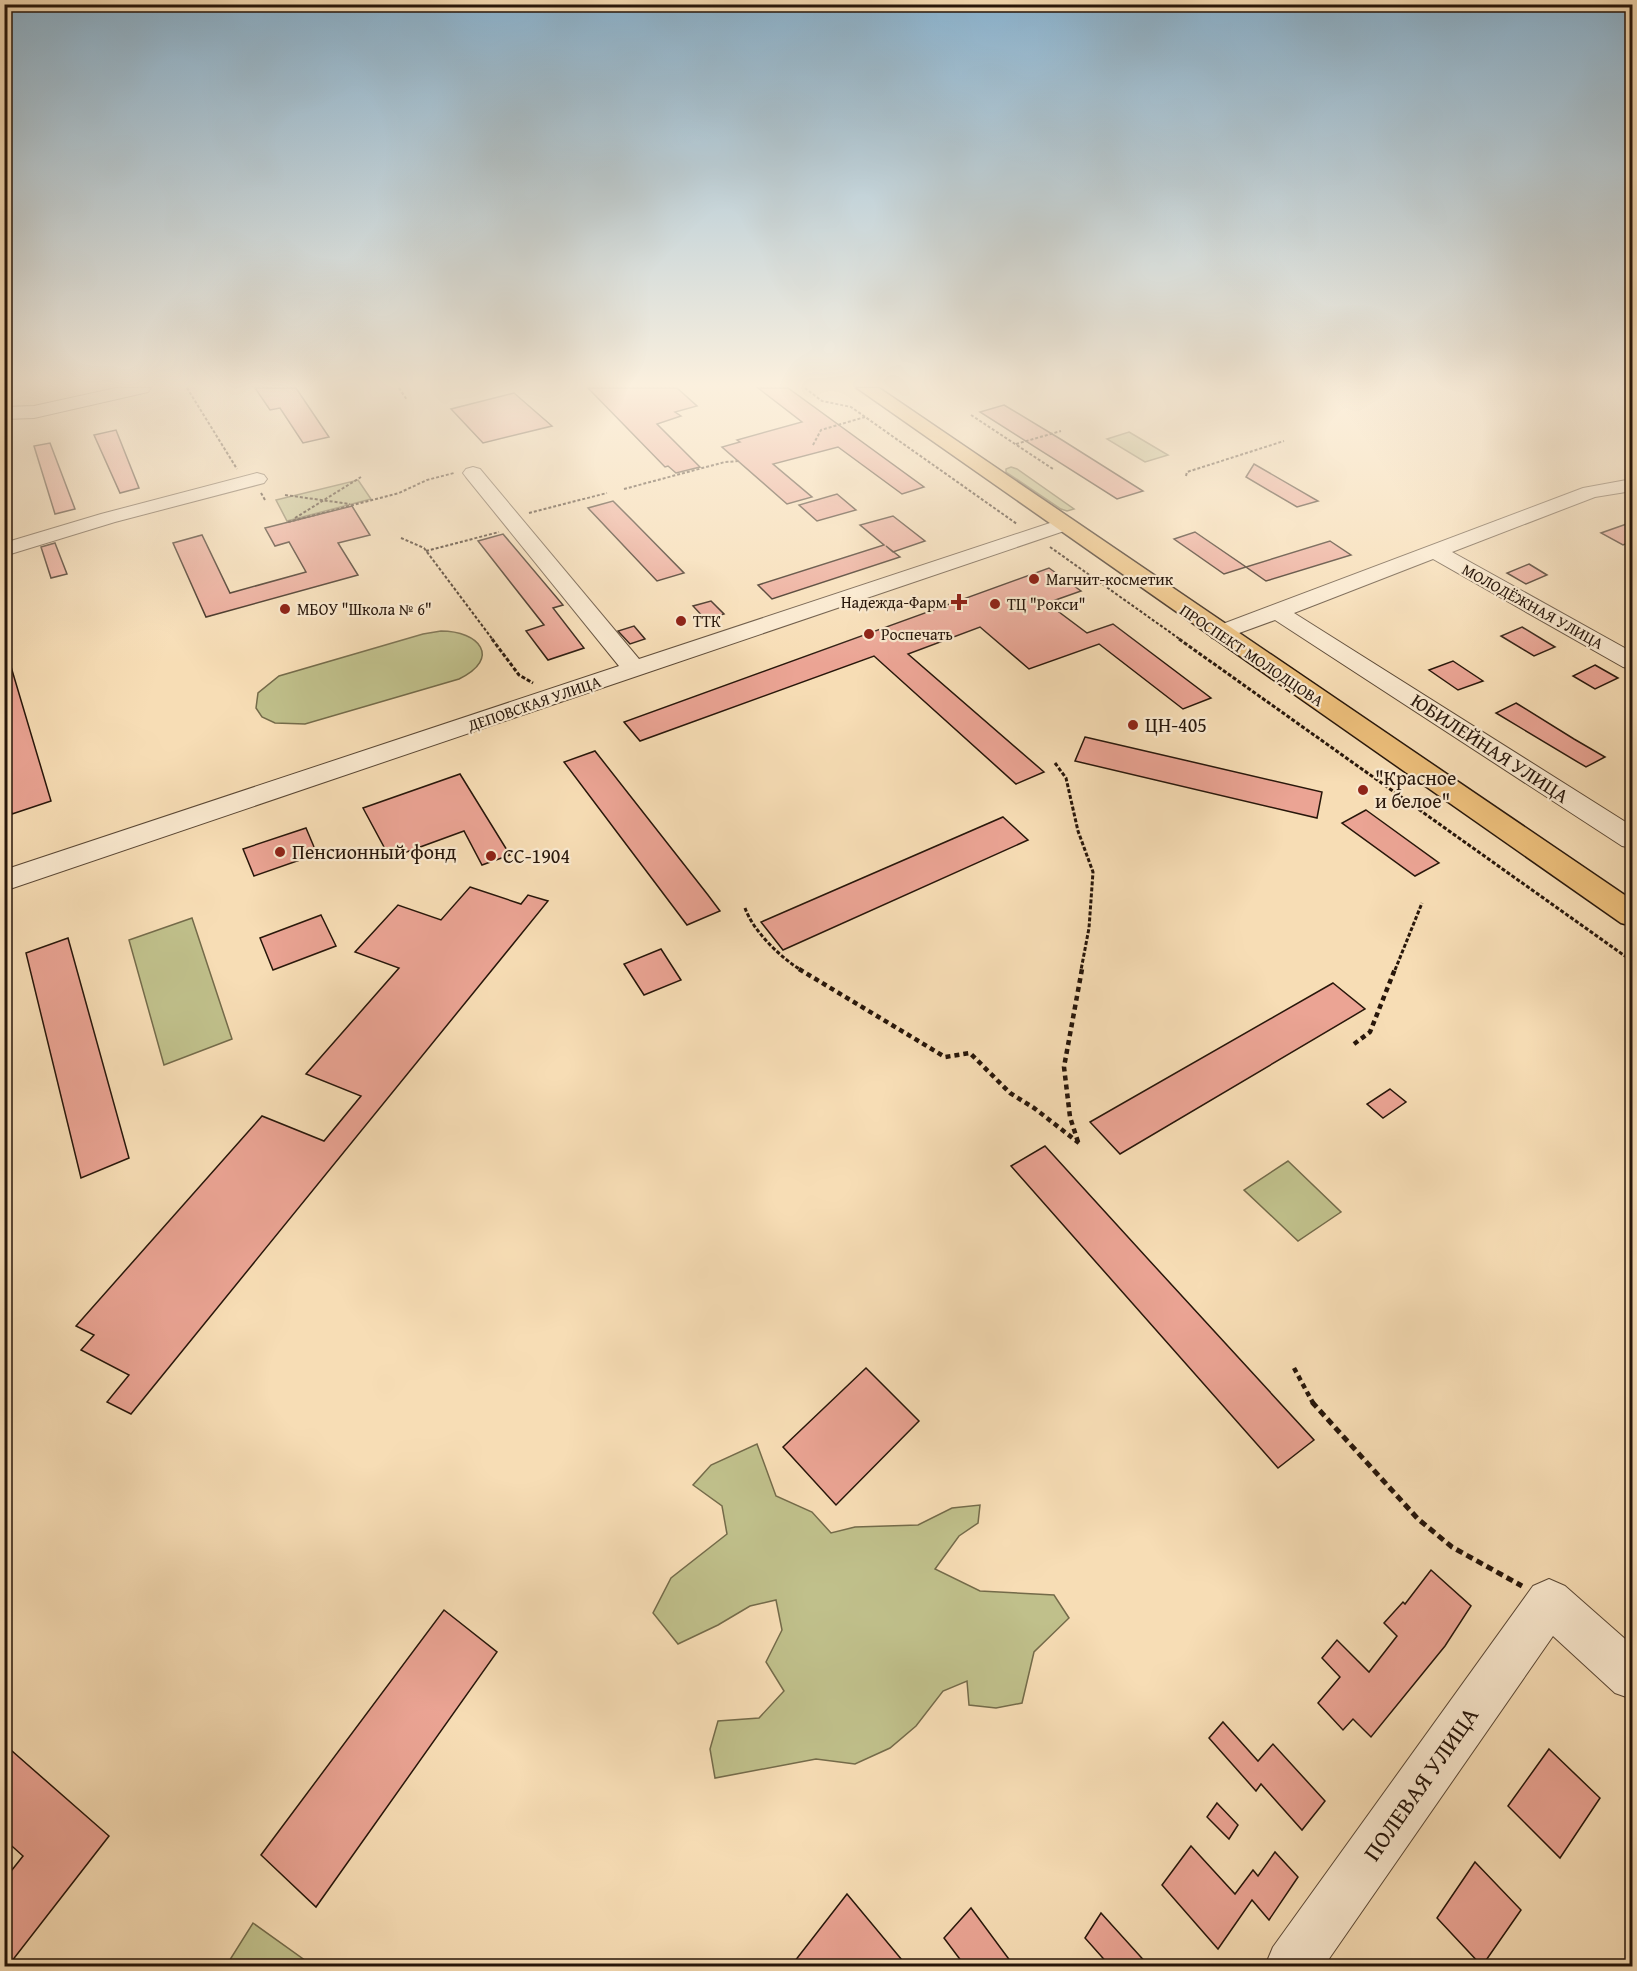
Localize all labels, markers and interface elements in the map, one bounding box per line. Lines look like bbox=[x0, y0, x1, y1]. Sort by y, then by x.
street label: МОЛОДЁЖНАЯ УЛИЦА bbox=[1458, 557, 1608, 655]
place label: Магнит-косметик bbox=[1046, 567, 1174, 591]
marker: Магнит-косметик bbox=[1027, 572, 1041, 586]
place label: Надежда-Фарм bbox=[841, 590, 947, 614]
place label: ТЦ "Рокси" bbox=[1007, 592, 1086, 616]
marker: Надежда-Фарм bbox=[952, 595, 966, 609]
place label: МБОУ "Школа № 6" bbox=[297, 597, 432, 621]
marker: ТЦ "Рокси" bbox=[988, 597, 1002, 611]
street label: ПРОСПЕКТ МОЛОДЦОВА bbox=[1175, 598, 1329, 712]
marker: МБОУ "Школа № 6" bbox=[278, 602, 292, 616]
place label: ТТК bbox=[693, 609, 721, 633]
marker: ТТК bbox=[674, 614, 688, 628]
place label: Роспечать bbox=[881, 622, 953, 646]
marker: Роспечать bbox=[862, 627, 876, 641]
street label: ДЕПОВСКАЯ УЛИЦА bbox=[463, 669, 604, 737]
street label: ЮБИЛЕЙНАЯ УЛИЦА bbox=[1406, 686, 1575, 810]
place label: ЦН-405 bbox=[1145, 710, 1207, 739]
marker: ЦН-405 bbox=[1126, 718, 1140, 732]
place label: "Красное и белое" bbox=[1375, 763, 1456, 815]
marker: "Красное и белое" bbox=[1356, 783, 1370, 797]
place label: Пенсионный фонд bbox=[292, 837, 457, 866]
place label: СС-1904 bbox=[503, 841, 570, 870]
marker: Пенсионный фонд bbox=[273, 845, 287, 859]
marker: СС-1904 bbox=[484, 849, 498, 863]
street label: ПОЛЕВАЯ УЛИЦА bbox=[1354, 1699, 1487, 1868]

